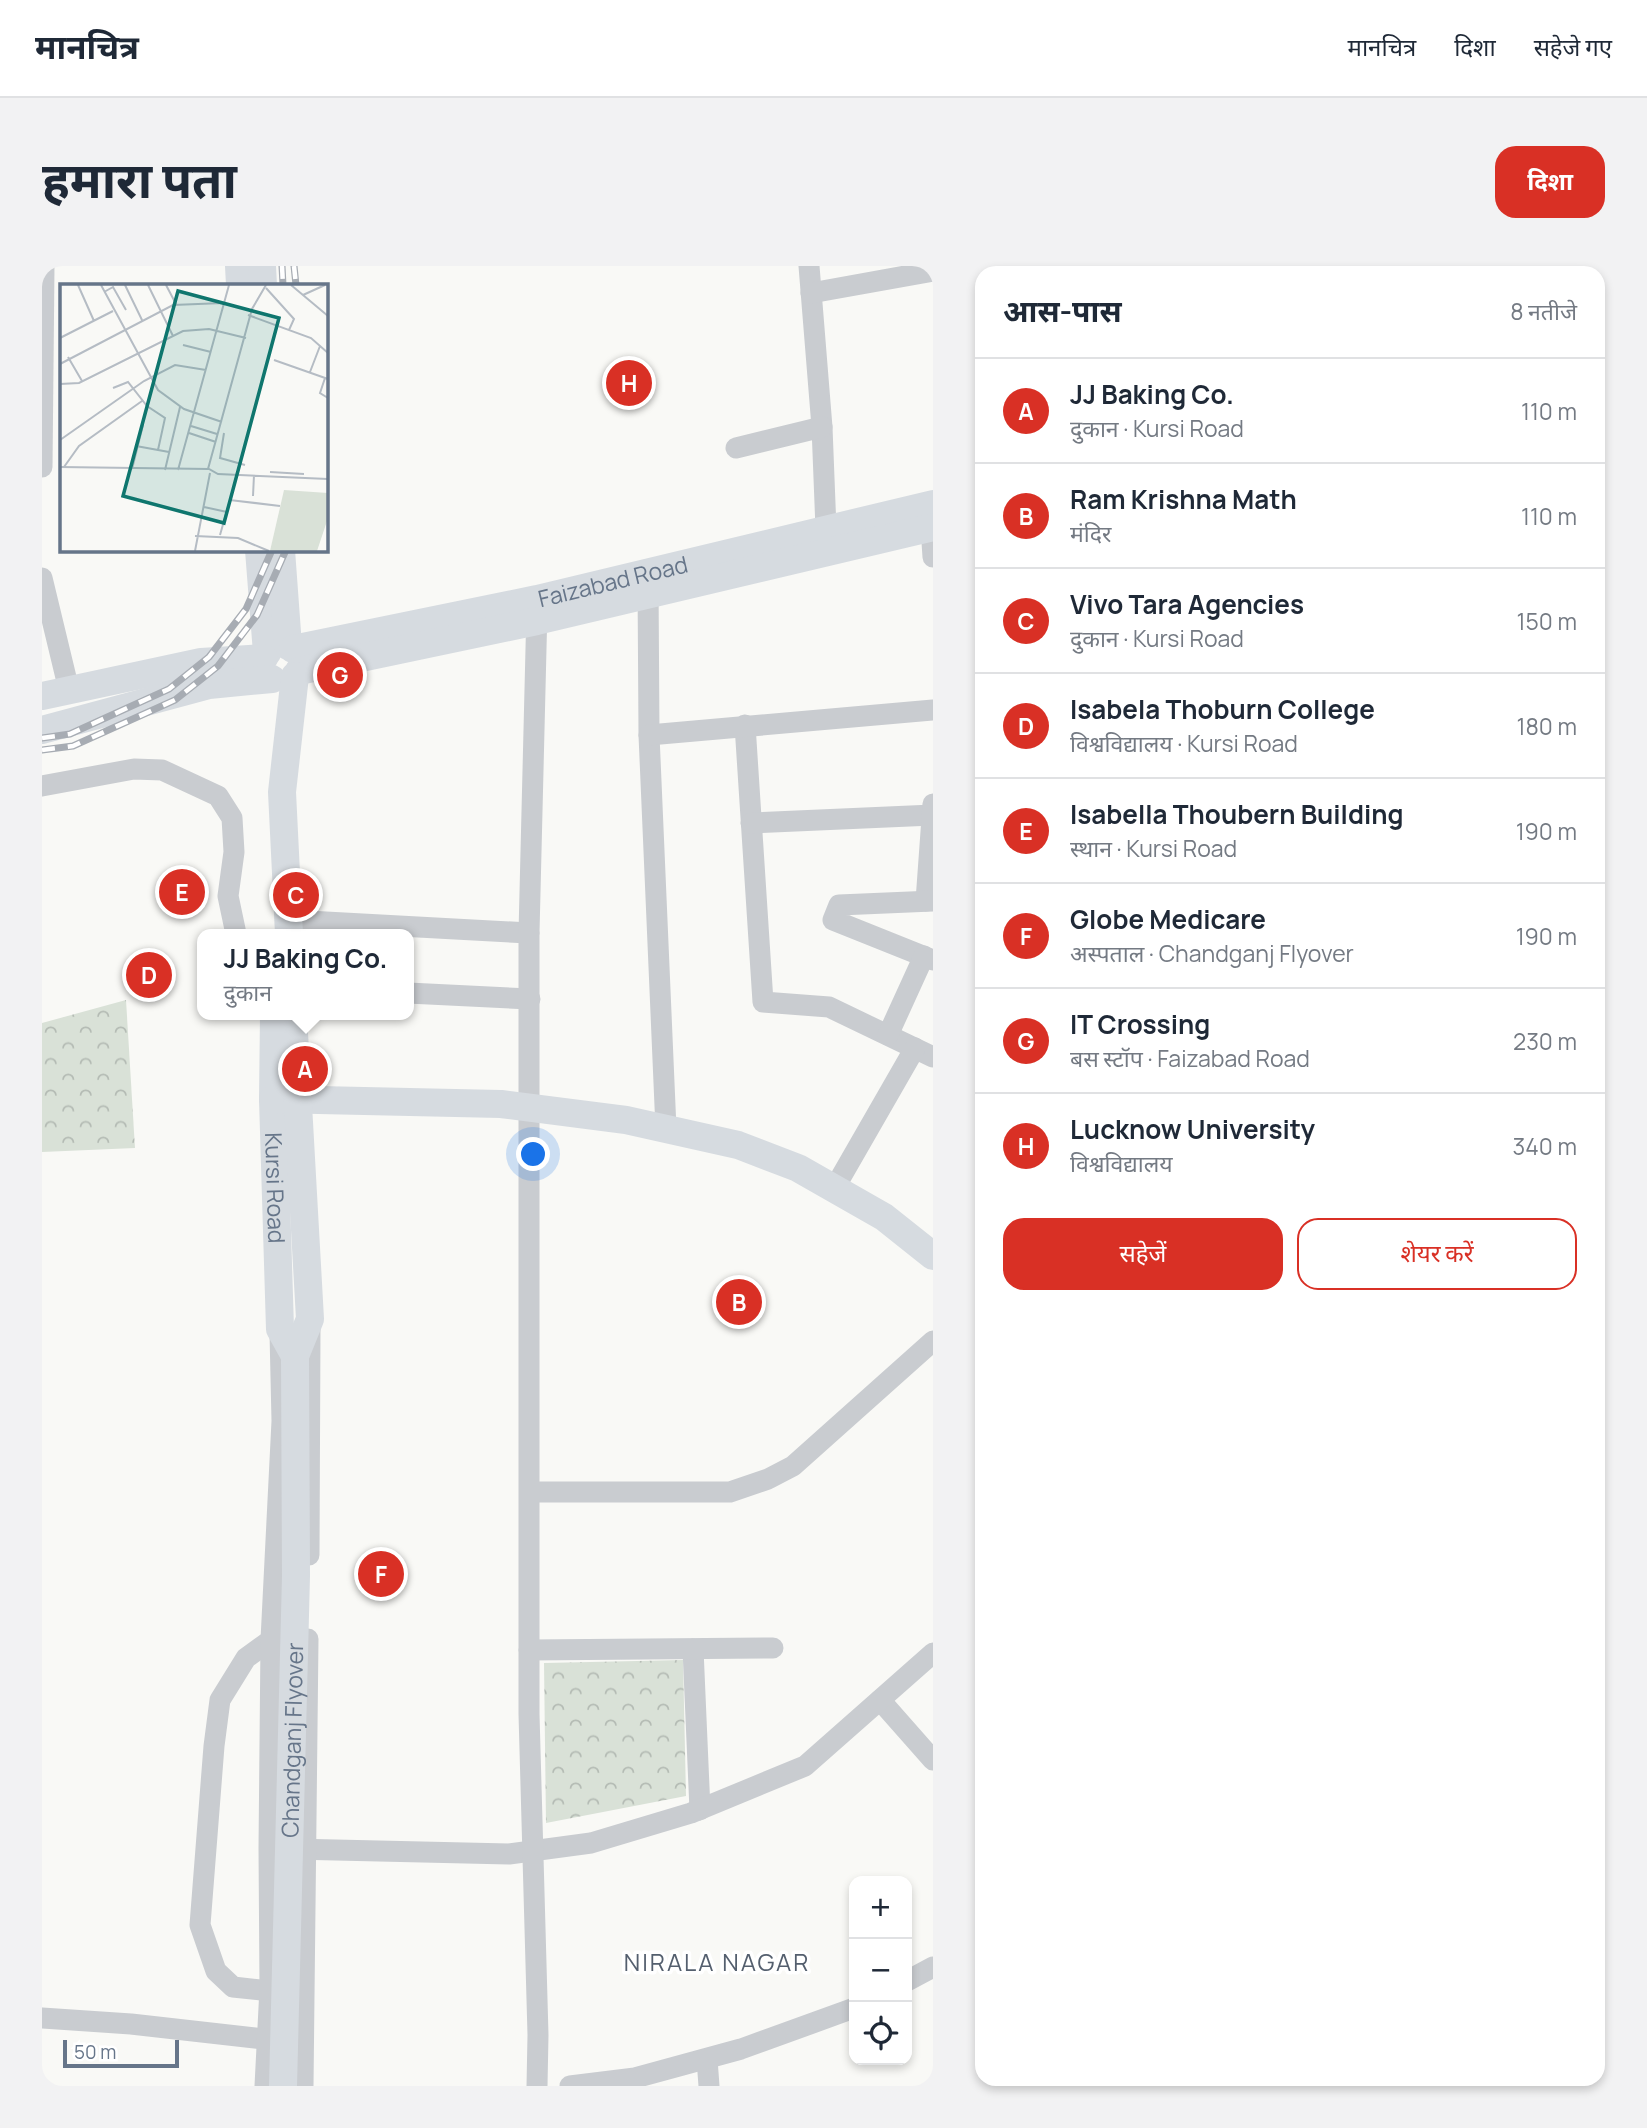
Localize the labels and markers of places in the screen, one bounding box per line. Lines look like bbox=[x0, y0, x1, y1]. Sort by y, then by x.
pin: H bbox=[606, 357, 652, 409]
pin: G bbox=[317, 649, 363, 701]
pin: E bbox=[159, 866, 205, 918]
pin: C bbox=[273, 869, 319, 921]
pin: D bbox=[126, 949, 172, 1001]
pin: A bbox=[282, 1043, 328, 1095]
pin: B bbox=[716, 1276, 762, 1328]
pin: F bbox=[358, 1548, 404, 1600]

